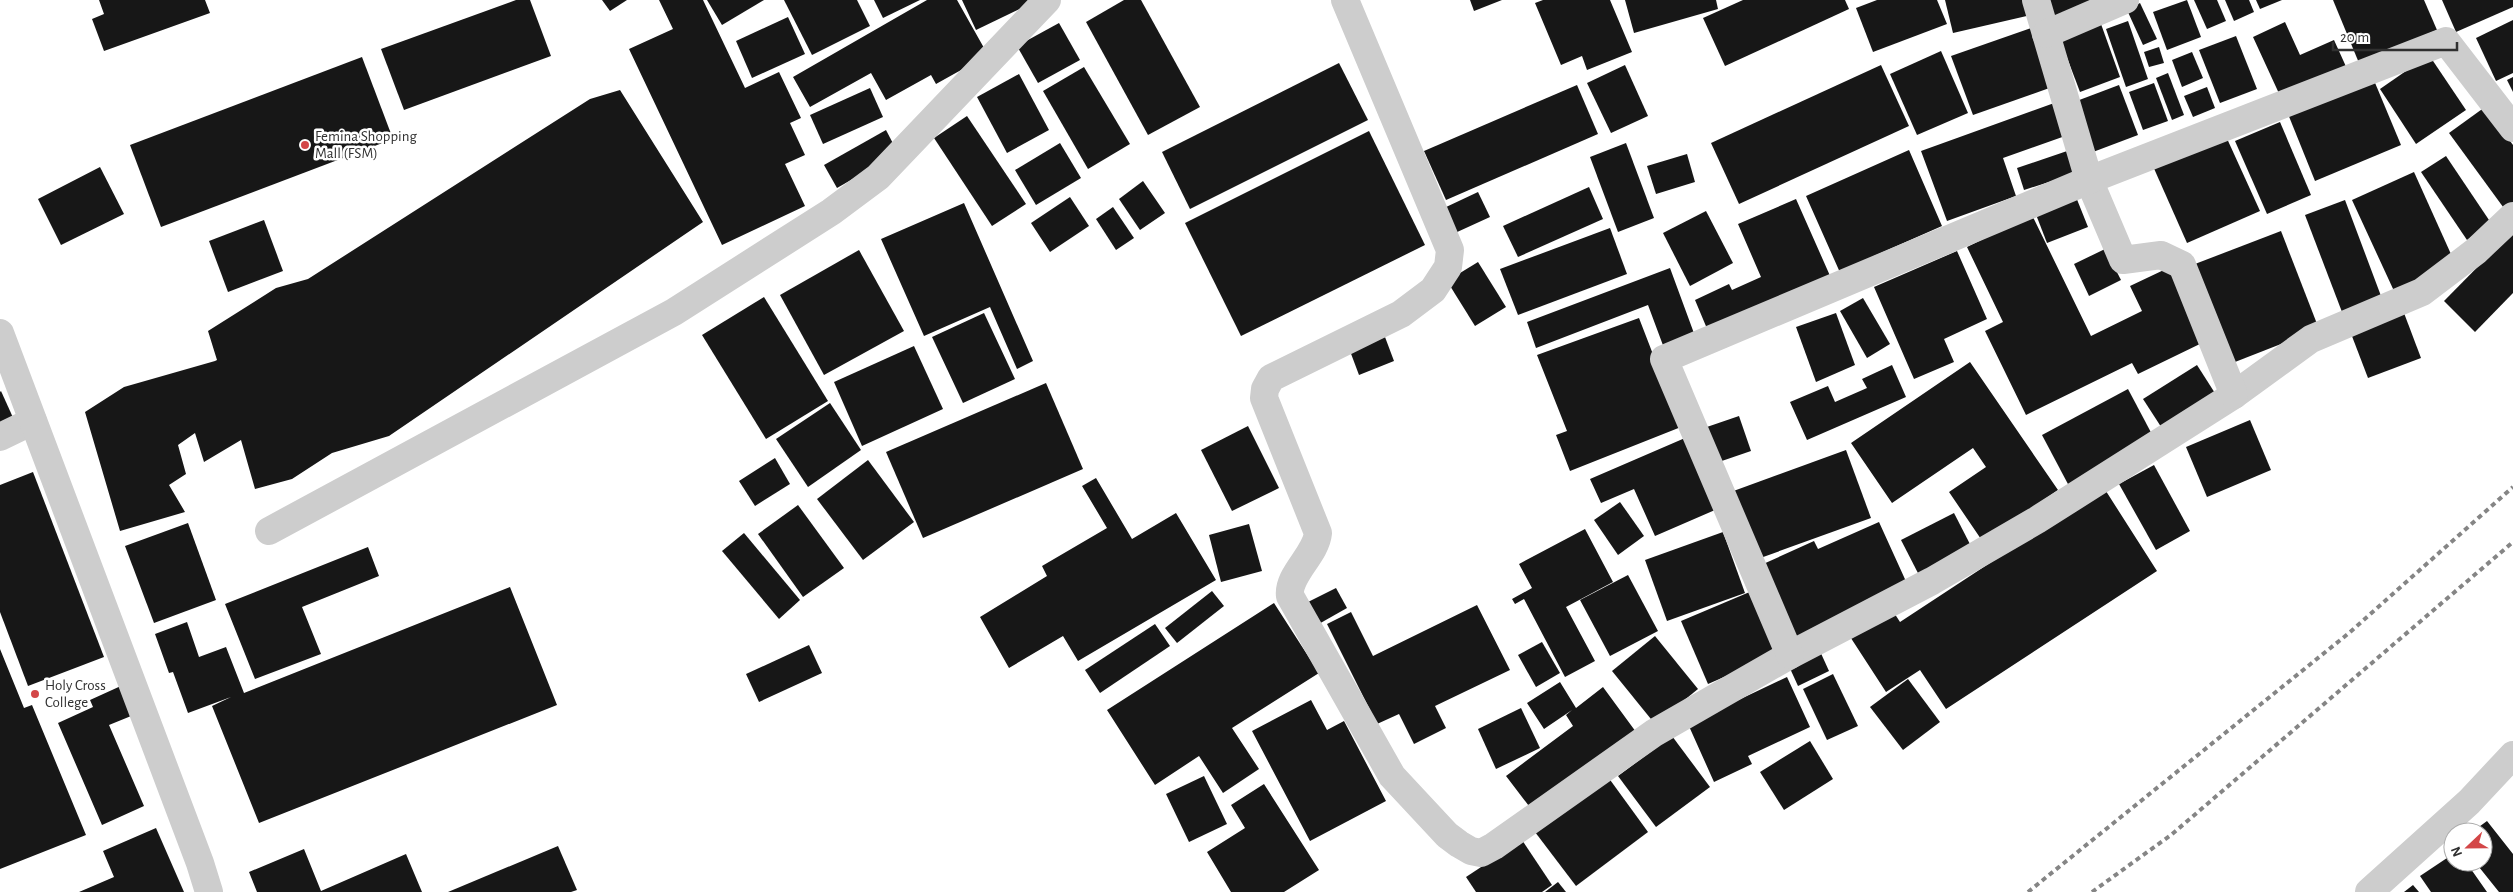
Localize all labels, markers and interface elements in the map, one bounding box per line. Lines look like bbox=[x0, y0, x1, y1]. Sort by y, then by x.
scale bar bbox=[2333, 20, 2457, 52]
text: 20 m bbox=[2340, 30, 2369, 45]
place label: Femina Shopping Mall (FSM) bbox=[315, 129, 417, 161]
marker: Femina Shopping Mall (FSM) bbox=[299, 139, 311, 151]
place label: Holy Cross College bbox=[45, 678, 106, 710]
marker: Holy Cross College bbox=[29, 688, 41, 700]
north arrow bbox=[2443, 822, 2493, 872]
text: N bbox=[2449, 844, 2465, 859]

